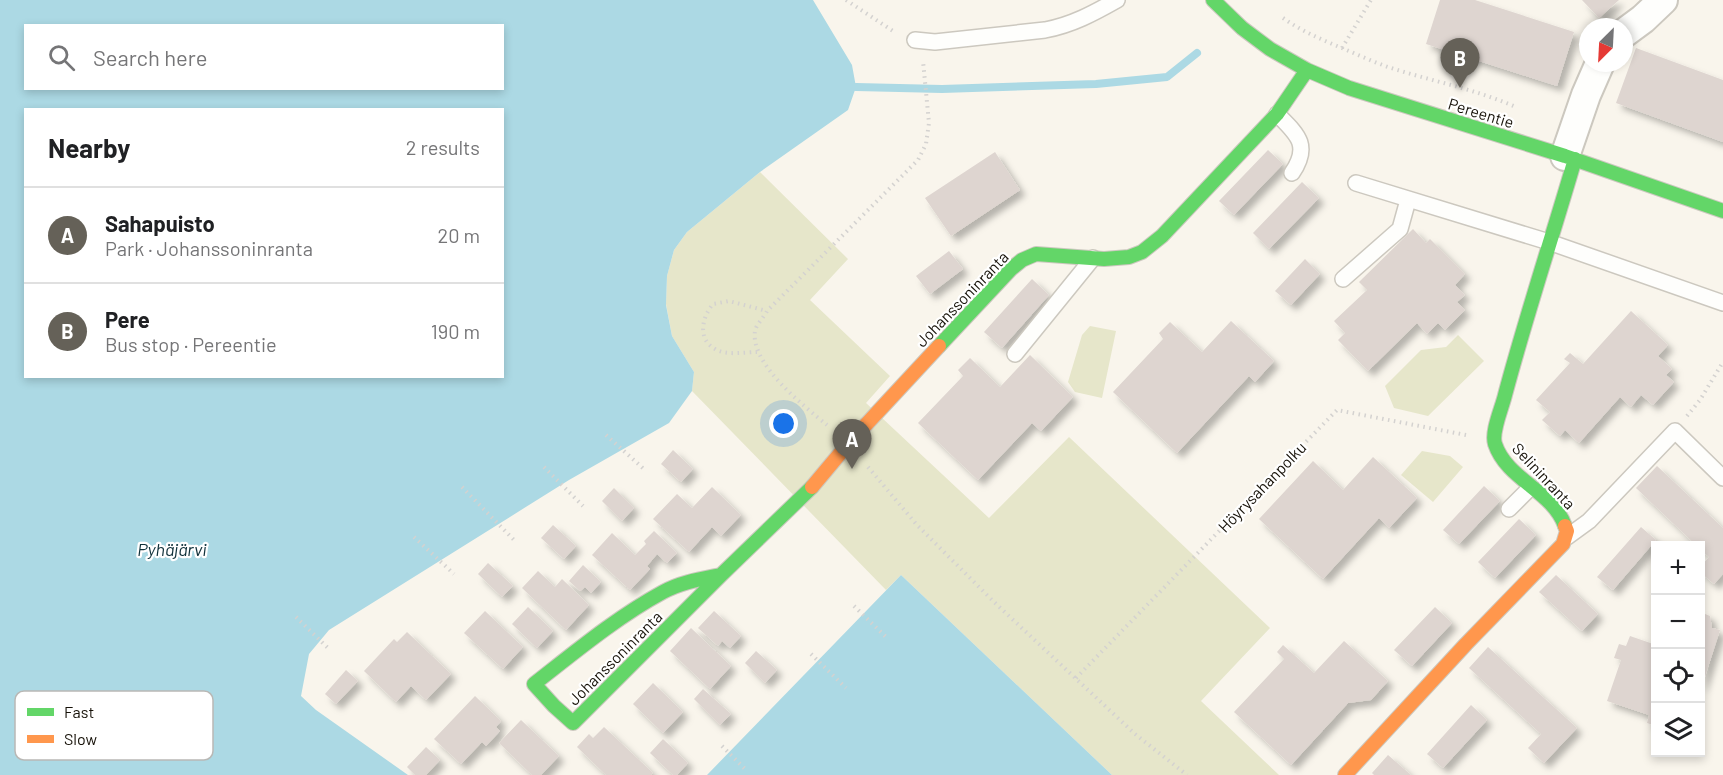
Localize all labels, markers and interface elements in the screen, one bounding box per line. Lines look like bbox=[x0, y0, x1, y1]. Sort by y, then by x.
north arrow bbox=[1579, 18, 1633, 72]
search box bbox=[24, 24, 504, 90]
pin: B bbox=[1440, 38, 1480, 88]
icon: search bbox=[45, 41, 78, 74]
text: Search here bbox=[93, 44, 207, 70]
street label: Pereentie bbox=[1446, 94, 1516, 131]
text: Nearby bbox=[48, 132, 130, 163]
text: 2 results bbox=[406, 135, 480, 159]
text: Sahapuisto bbox=[105, 210, 215, 236]
text: A bbox=[61, 223, 74, 247]
text: 20 m bbox=[437, 223, 480, 247]
text: Park · Johanssoninranta bbox=[105, 236, 313, 260]
street label: Johanssoninranta bbox=[911, 247, 1012, 350]
text: Pere bbox=[105, 306, 150, 332]
text: B bbox=[61, 319, 74, 343]
text: 190 m bbox=[431, 319, 480, 343]
text: Bus stop · Pereentie bbox=[105, 332, 277, 356]
your location bbox=[769, 409, 798, 438]
pin: A bbox=[832, 420, 872, 469]
street label: Höyrysahanpolku bbox=[1214, 438, 1310, 536]
street label: Selininranta bbox=[1509, 439, 1580, 513]
water label: Pyhäjärvi bbox=[137, 538, 207, 560]
map controls bbox=[1651, 541, 1705, 757]
button: + bbox=[1651, 541, 1705, 595]
button: − bbox=[1651, 595, 1705, 649]
street label: Johanssoninranta bbox=[564, 607, 666, 709]
button: locate bbox=[1651, 649, 1705, 703]
legend bbox=[15, 691, 213, 760]
text: Fast bbox=[64, 702, 94, 721]
button: layers bbox=[1651, 703, 1705, 757]
text: Slow bbox=[64, 729, 97, 748]

